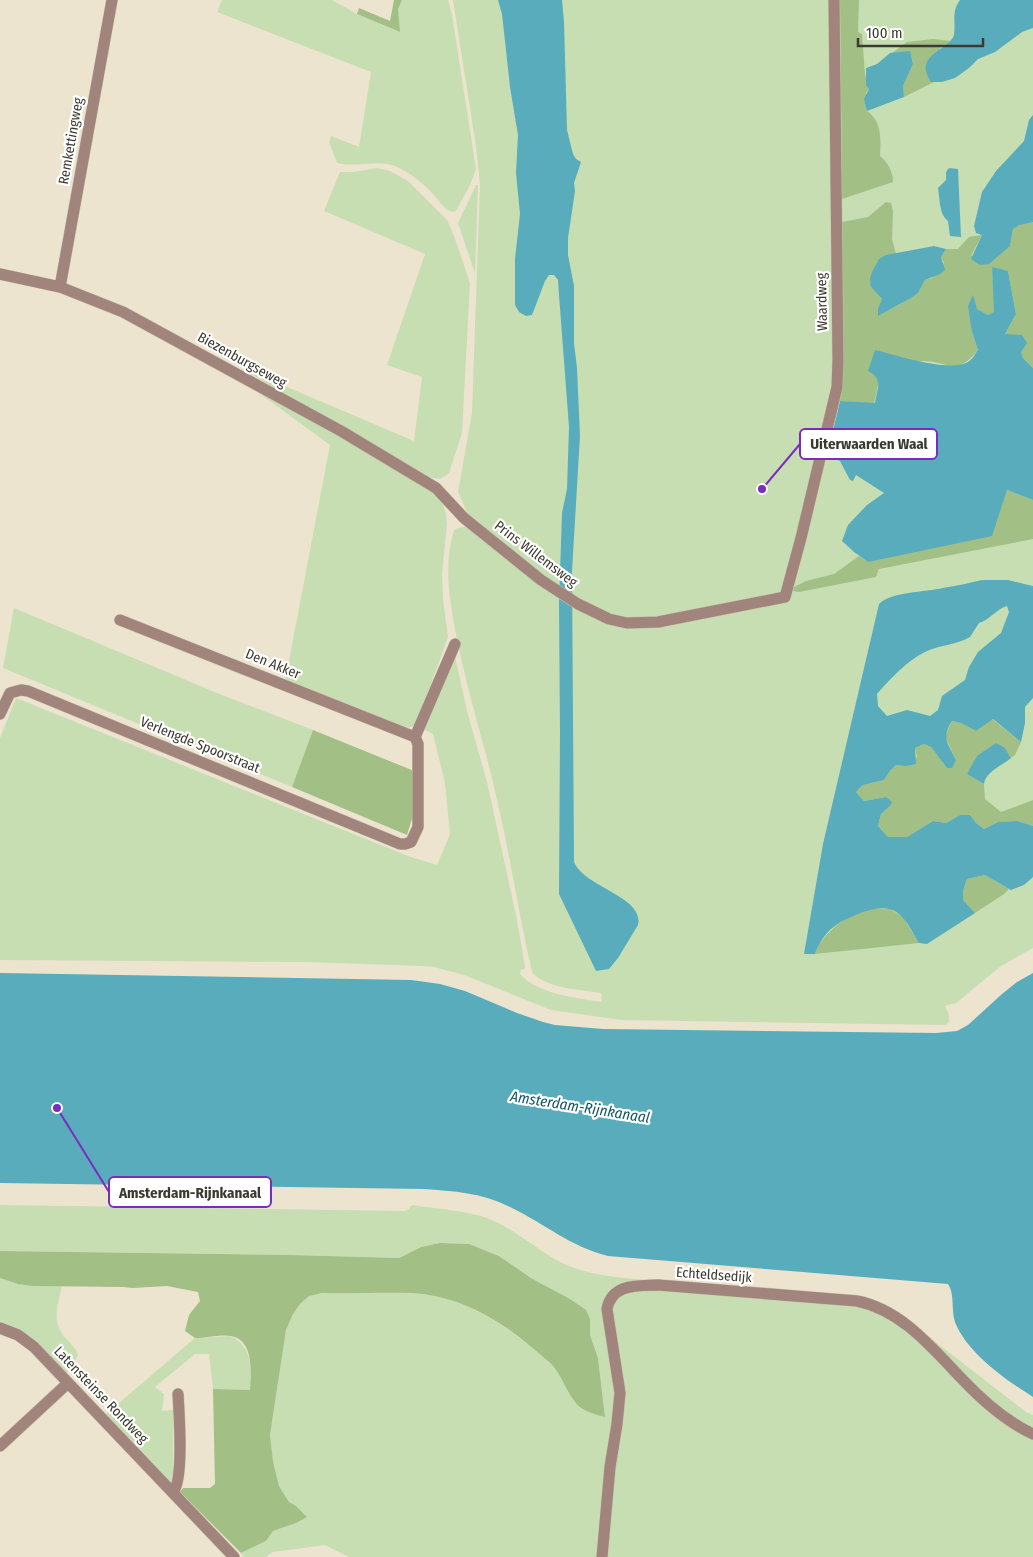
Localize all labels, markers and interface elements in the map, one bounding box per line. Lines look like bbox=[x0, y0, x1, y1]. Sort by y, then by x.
scale bar bbox=[858, 15, 983, 47]
text: 100 m bbox=[866, 24, 903, 42]
street label: Remkettingweg bbox=[55, 96, 87, 186]
street label: Waardweg bbox=[813, 272, 831, 331]
street label: Biezenburgseweg bbox=[194, 329, 290, 392]
callout: Uiterwaarden Waal bbox=[800, 429, 937, 459]
text: Uiterwaarden Waal bbox=[810, 435, 929, 453]
street label: Prins Willemsweg bbox=[491, 517, 581, 591]
street label: Den Akker bbox=[243, 645, 303, 683]
street label: Verlengde Spoorstraat bbox=[138, 713, 263, 777]
water label: Amsterdam-Rijnkanaal bbox=[508, 1087, 651, 1127]
callout: Amsterdam-Rijnkanaal bbox=[109, 1177, 271, 1207]
text: Amsterdam-Rijnkanaal bbox=[118, 1184, 262, 1202]
street label: Echteldsedijk bbox=[675, 1264, 753, 1286]
street label: Latensteinse Rondweg bbox=[50, 1343, 152, 1447]

